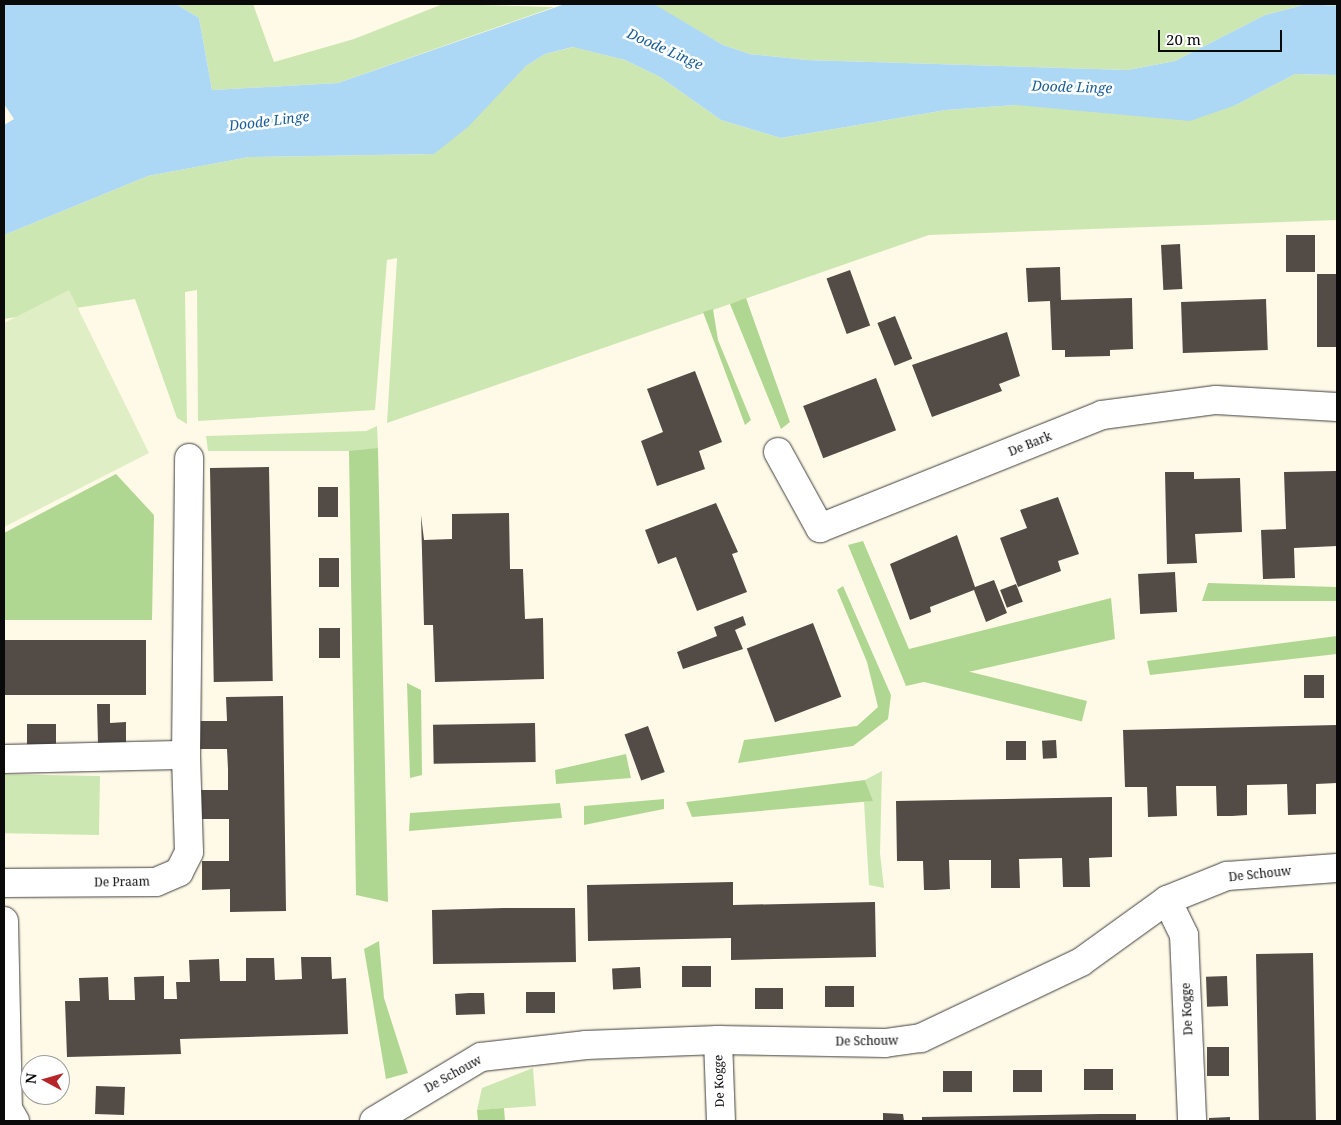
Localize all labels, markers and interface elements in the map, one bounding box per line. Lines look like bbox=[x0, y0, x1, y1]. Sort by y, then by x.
scale bar bbox=[1161, 20, 1285, 52]
water label: Doode Linge bbox=[625, 25, 705, 73]
text: 20 m bbox=[1166, 29, 1201, 49]
water label: Doode Linge bbox=[1031, 77, 1113, 97]
water label: Doode Linge bbox=[228, 108, 310, 134]
street label: De Bark bbox=[1006, 429, 1054, 459]
street label: De Schouw bbox=[1228, 864, 1292, 884]
street label: De Praam bbox=[94, 874, 150, 890]
street label: De Kogge bbox=[1178, 982, 1196, 1036]
street label: De Schouw bbox=[835, 1033, 899, 1049]
street label: De Schouw bbox=[422, 1052, 484, 1096]
street label: De Kogge bbox=[711, 1054, 727, 1108]
north arrow bbox=[20, 1055, 70, 1105]
text: N bbox=[21, 1072, 41, 1085]

